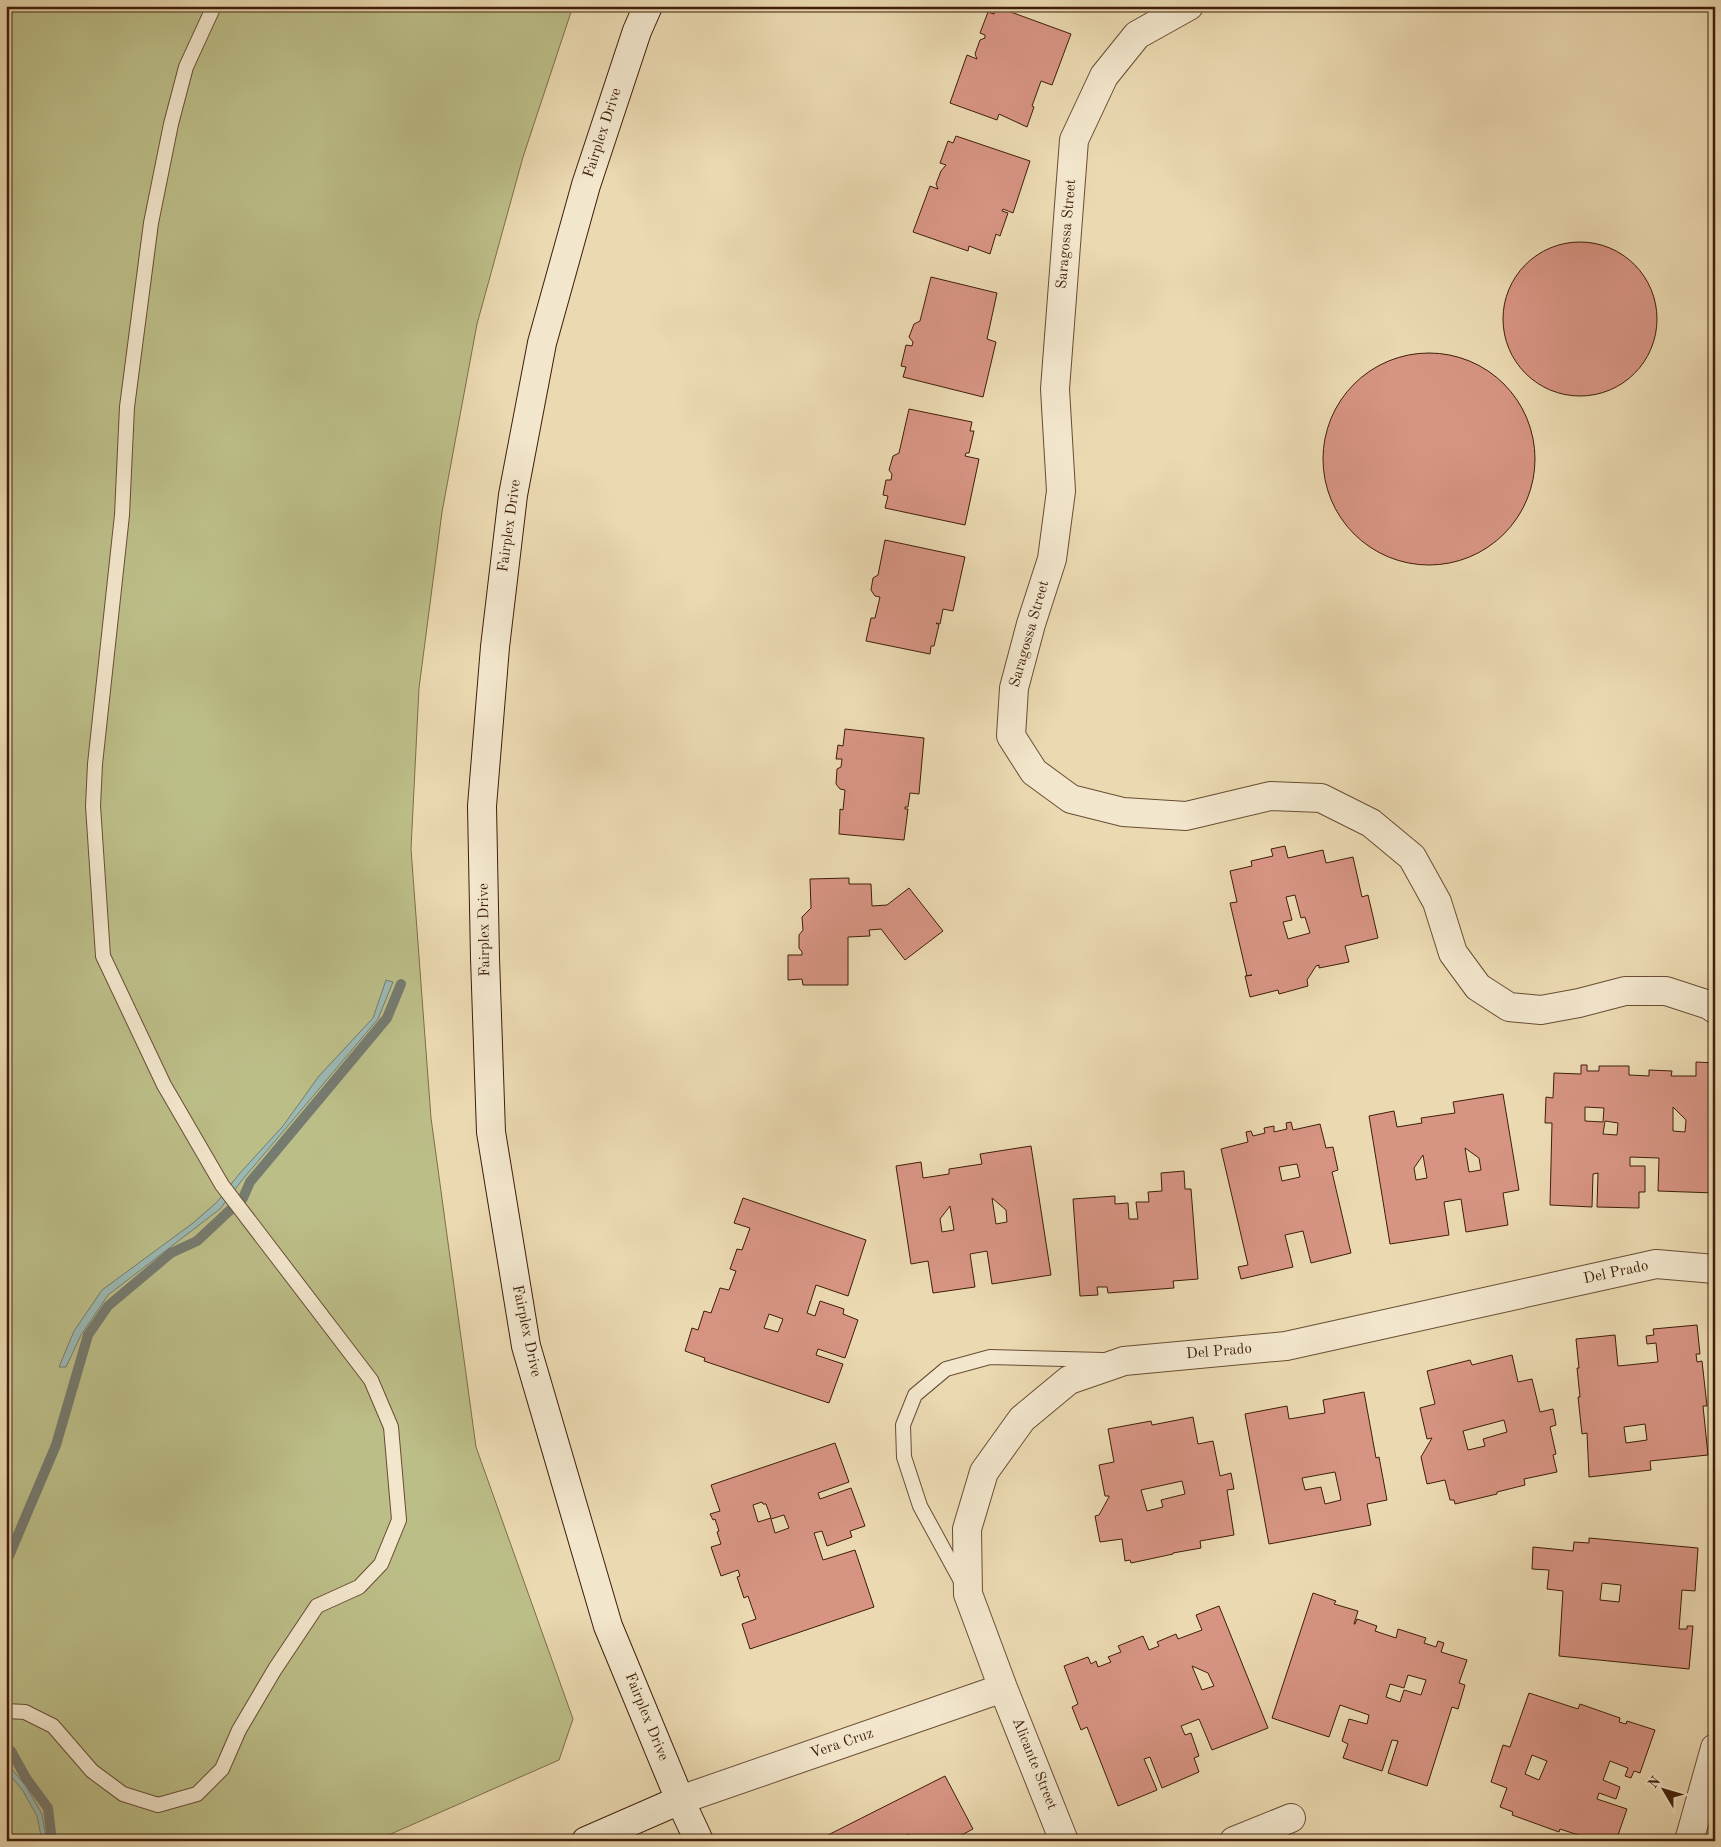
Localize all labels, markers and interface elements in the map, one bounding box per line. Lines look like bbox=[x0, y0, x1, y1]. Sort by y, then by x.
street label: Fairplex Drive bbox=[581, 86, 625, 180]
street label: Saragossa Street bbox=[1055, 178, 1079, 290]
street label: Fairplex Drive bbox=[496, 479, 524, 573]
street label: Saragossa Street bbox=[1008, 579, 1052, 689]
street label: Fairplex Drive bbox=[477, 883, 493, 977]
street label: Del Prado bbox=[1582, 1259, 1650, 1287]
street label: Fairplex Drive bbox=[509, 1284, 543, 1378]
street label: Del Prado bbox=[1186, 1342, 1252, 1362]
street label: Fairplex Drive bbox=[622, 1671, 671, 1763]
street label: Alicante Street bbox=[1009, 1716, 1059, 1812]
street label: Vera Cruz bbox=[809, 1726, 875, 1762]
north arrow bbox=[1638, 1764, 1688, 1814]
text: N bbox=[1646, 1774, 1664, 1791]

